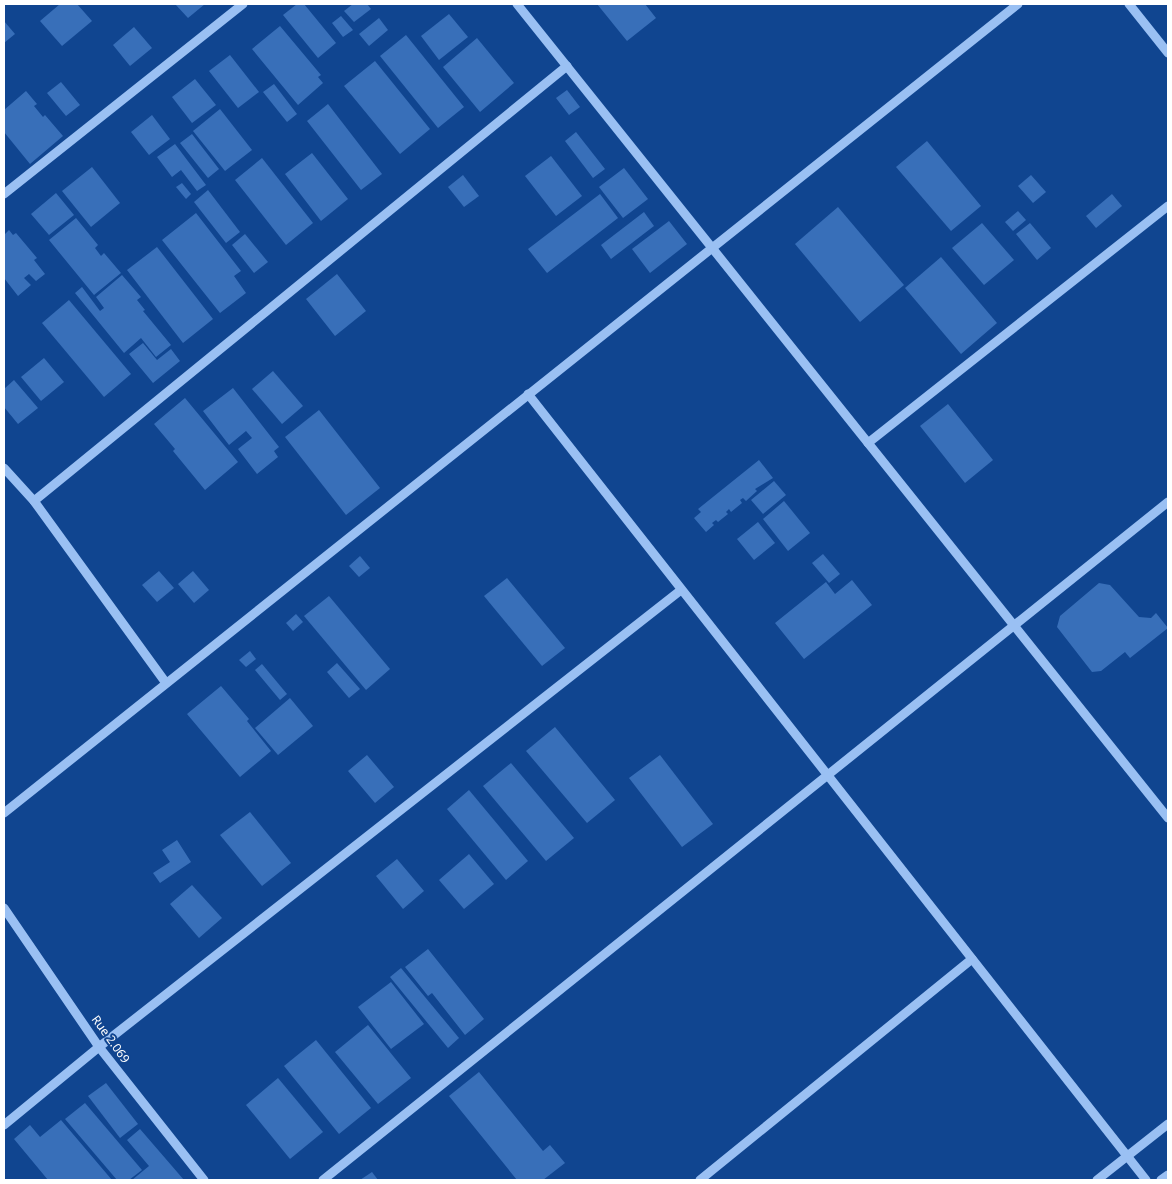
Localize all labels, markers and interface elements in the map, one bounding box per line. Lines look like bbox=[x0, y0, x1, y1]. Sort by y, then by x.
street label: Rue 2.069 bbox=[88, 1012, 134, 1067]

